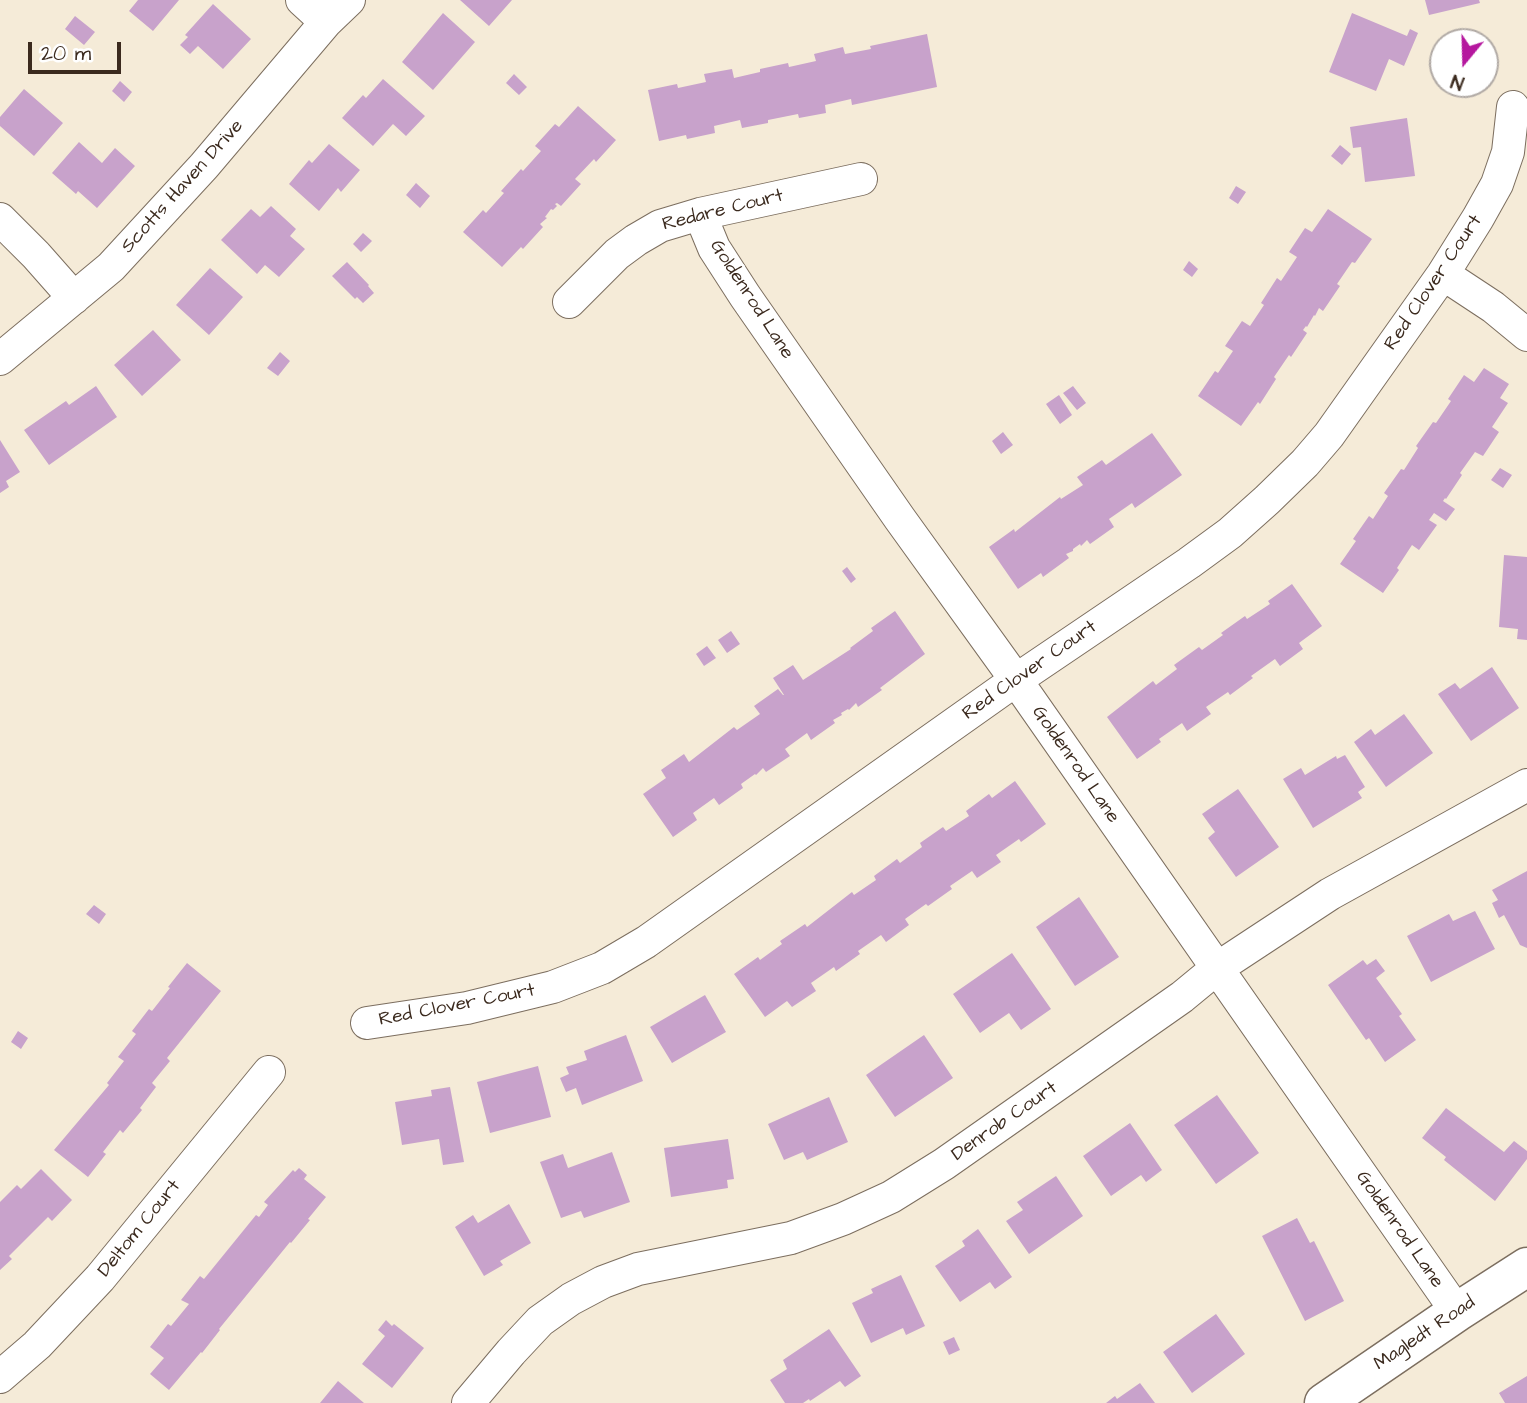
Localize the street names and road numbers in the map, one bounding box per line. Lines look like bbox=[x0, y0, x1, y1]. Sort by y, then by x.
street label: Scotts Haven Drive bbox=[117, 116, 249, 258]
street label: Redare Court bbox=[660, 185, 786, 237]
street label: Red Clover Court bbox=[1380, 211, 1488, 355]
street label: Goldenrod Lane bbox=[704, 236, 798, 364]
street label: Red Clover Court bbox=[959, 616, 1101, 726]
street label: Goldenrod Lane bbox=[1026, 702, 1124, 828]
street label: Red Clover Court bbox=[377, 980, 537, 1032]
street label: Denrob Court bbox=[948, 1077, 1062, 1167]
street label: Goldenrod Lane bbox=[1350, 1167, 1448, 1293]
street label: Deltom Court bbox=[94, 1176, 186, 1282]
street label: Magledt Road bbox=[1370, 1292, 1480, 1376]

